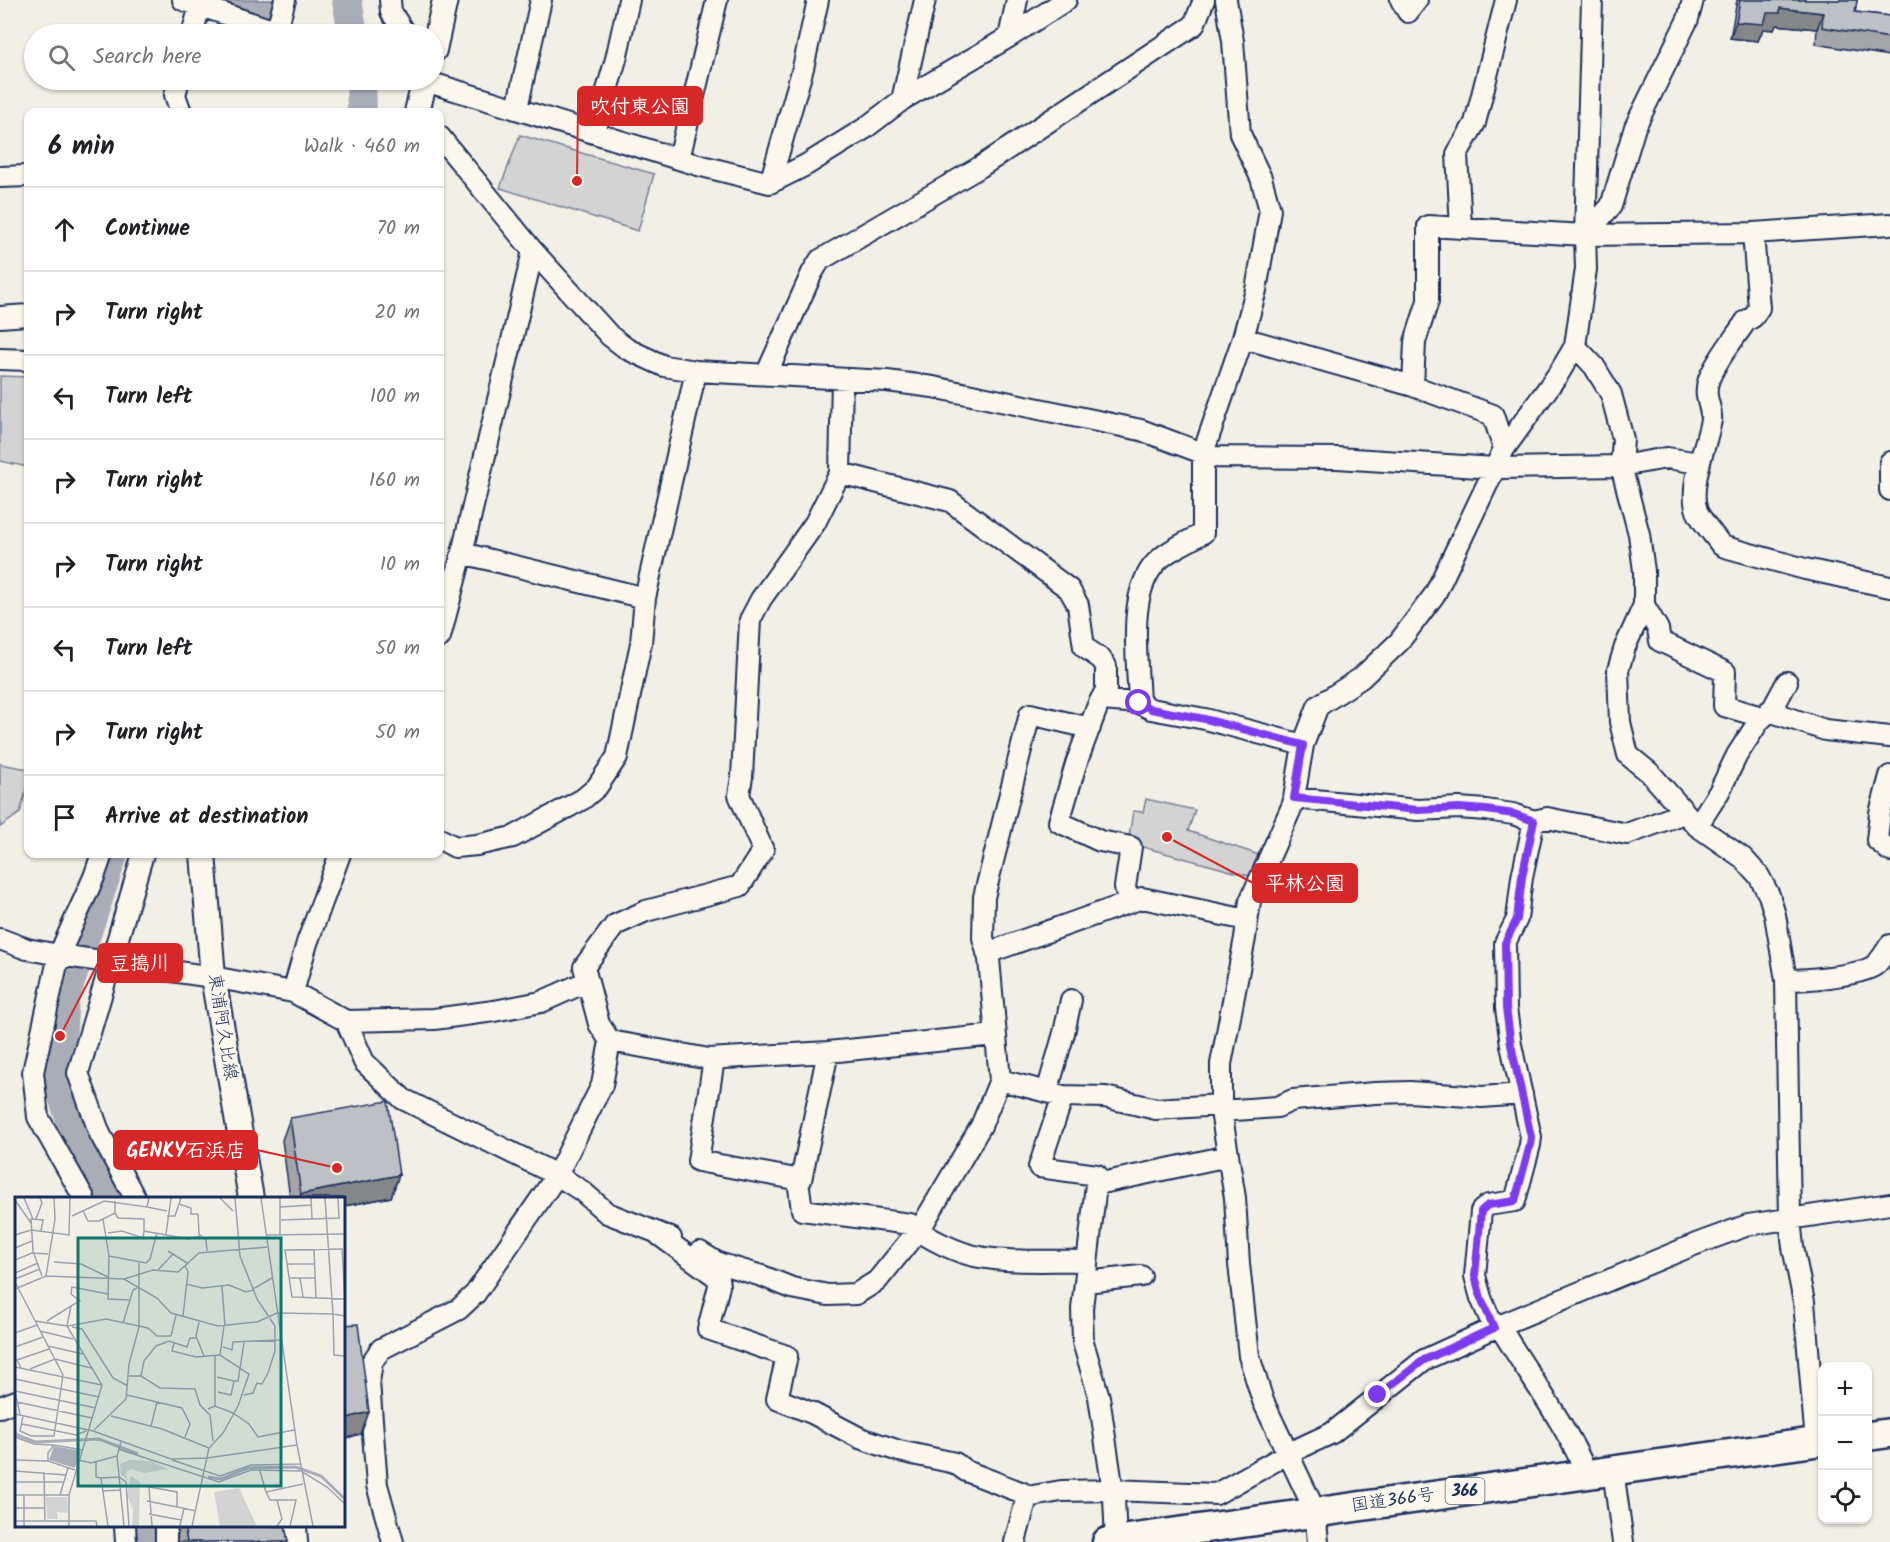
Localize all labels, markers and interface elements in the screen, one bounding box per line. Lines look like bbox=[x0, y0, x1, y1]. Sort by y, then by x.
search box bbox=[24, 24, 444, 90]
text: Search here bbox=[93, 40, 201, 75]
icon: search bbox=[45, 41, 78, 74]
callout: 吹付東公園 bbox=[578, 87, 702, 125]
text: 吹付東公園 bbox=[590, 92, 690, 124]
text: 6 min bbox=[48, 126, 115, 168]
text: Walk · 460 m bbox=[304, 131, 420, 163]
text: Continue bbox=[105, 212, 190, 247]
icon: ahead bbox=[48, 213, 81, 246]
text: 70 m bbox=[377, 213, 420, 245]
text: Turn right bbox=[105, 296, 203, 331]
icon: right bbox=[48, 297, 81, 330]
text: 20 m bbox=[374, 297, 420, 329]
text: Turn left bbox=[105, 380, 192, 415]
icon: left bbox=[48, 381, 81, 414]
text: 100 m bbox=[370, 381, 420, 413]
text: Turn right bbox=[105, 464, 203, 499]
icon: right bbox=[48, 465, 81, 498]
text: 160 m bbox=[369, 465, 420, 497]
text: Turn right bbox=[105, 548, 203, 583]
icon: right bbox=[48, 549, 81, 582]
text: 10 m bbox=[380, 549, 420, 581]
text: Turn left bbox=[105, 632, 192, 667]
icon: left bbox=[48, 633, 81, 666]
text: 50 m bbox=[375, 633, 420, 665]
route start bbox=[1125, 689, 1151, 715]
text: Turn right bbox=[105, 716, 203, 751]
icon: right bbox=[48, 717, 81, 750]
text: 50 m bbox=[375, 717, 420, 749]
text: Arrive at destination bbox=[105, 800, 308, 835]
icon: arrive bbox=[48, 801, 81, 834]
callout: 平林公園 bbox=[1253, 864, 1357, 902]
text: 平林公園 bbox=[1265, 869, 1345, 901]
callout: 豆搗川 bbox=[98, 944, 182, 982]
text: 豆搗川 bbox=[110, 949, 170, 981]
street label: 東浦阿久比線 bbox=[199, 971, 245, 1083]
callout: GENKY石浜店 bbox=[114, 1131, 257, 1169]
text: GENKY石浜店 bbox=[127, 1136, 245, 1168]
inset map bbox=[15, 1197, 345, 1527]
map controls bbox=[1818, 1362, 1872, 1524]
button: + bbox=[1818, 1362, 1872, 1416]
route end bbox=[1364, 1381, 1390, 1407]
button: − bbox=[1818, 1416, 1872, 1470]
button: locate bbox=[1818, 1470, 1872, 1524]
road number: 366 bbox=[1446, 1478, 1484, 1504]
street label: 国道366号 bbox=[1349, 1481, 1437, 1521]

